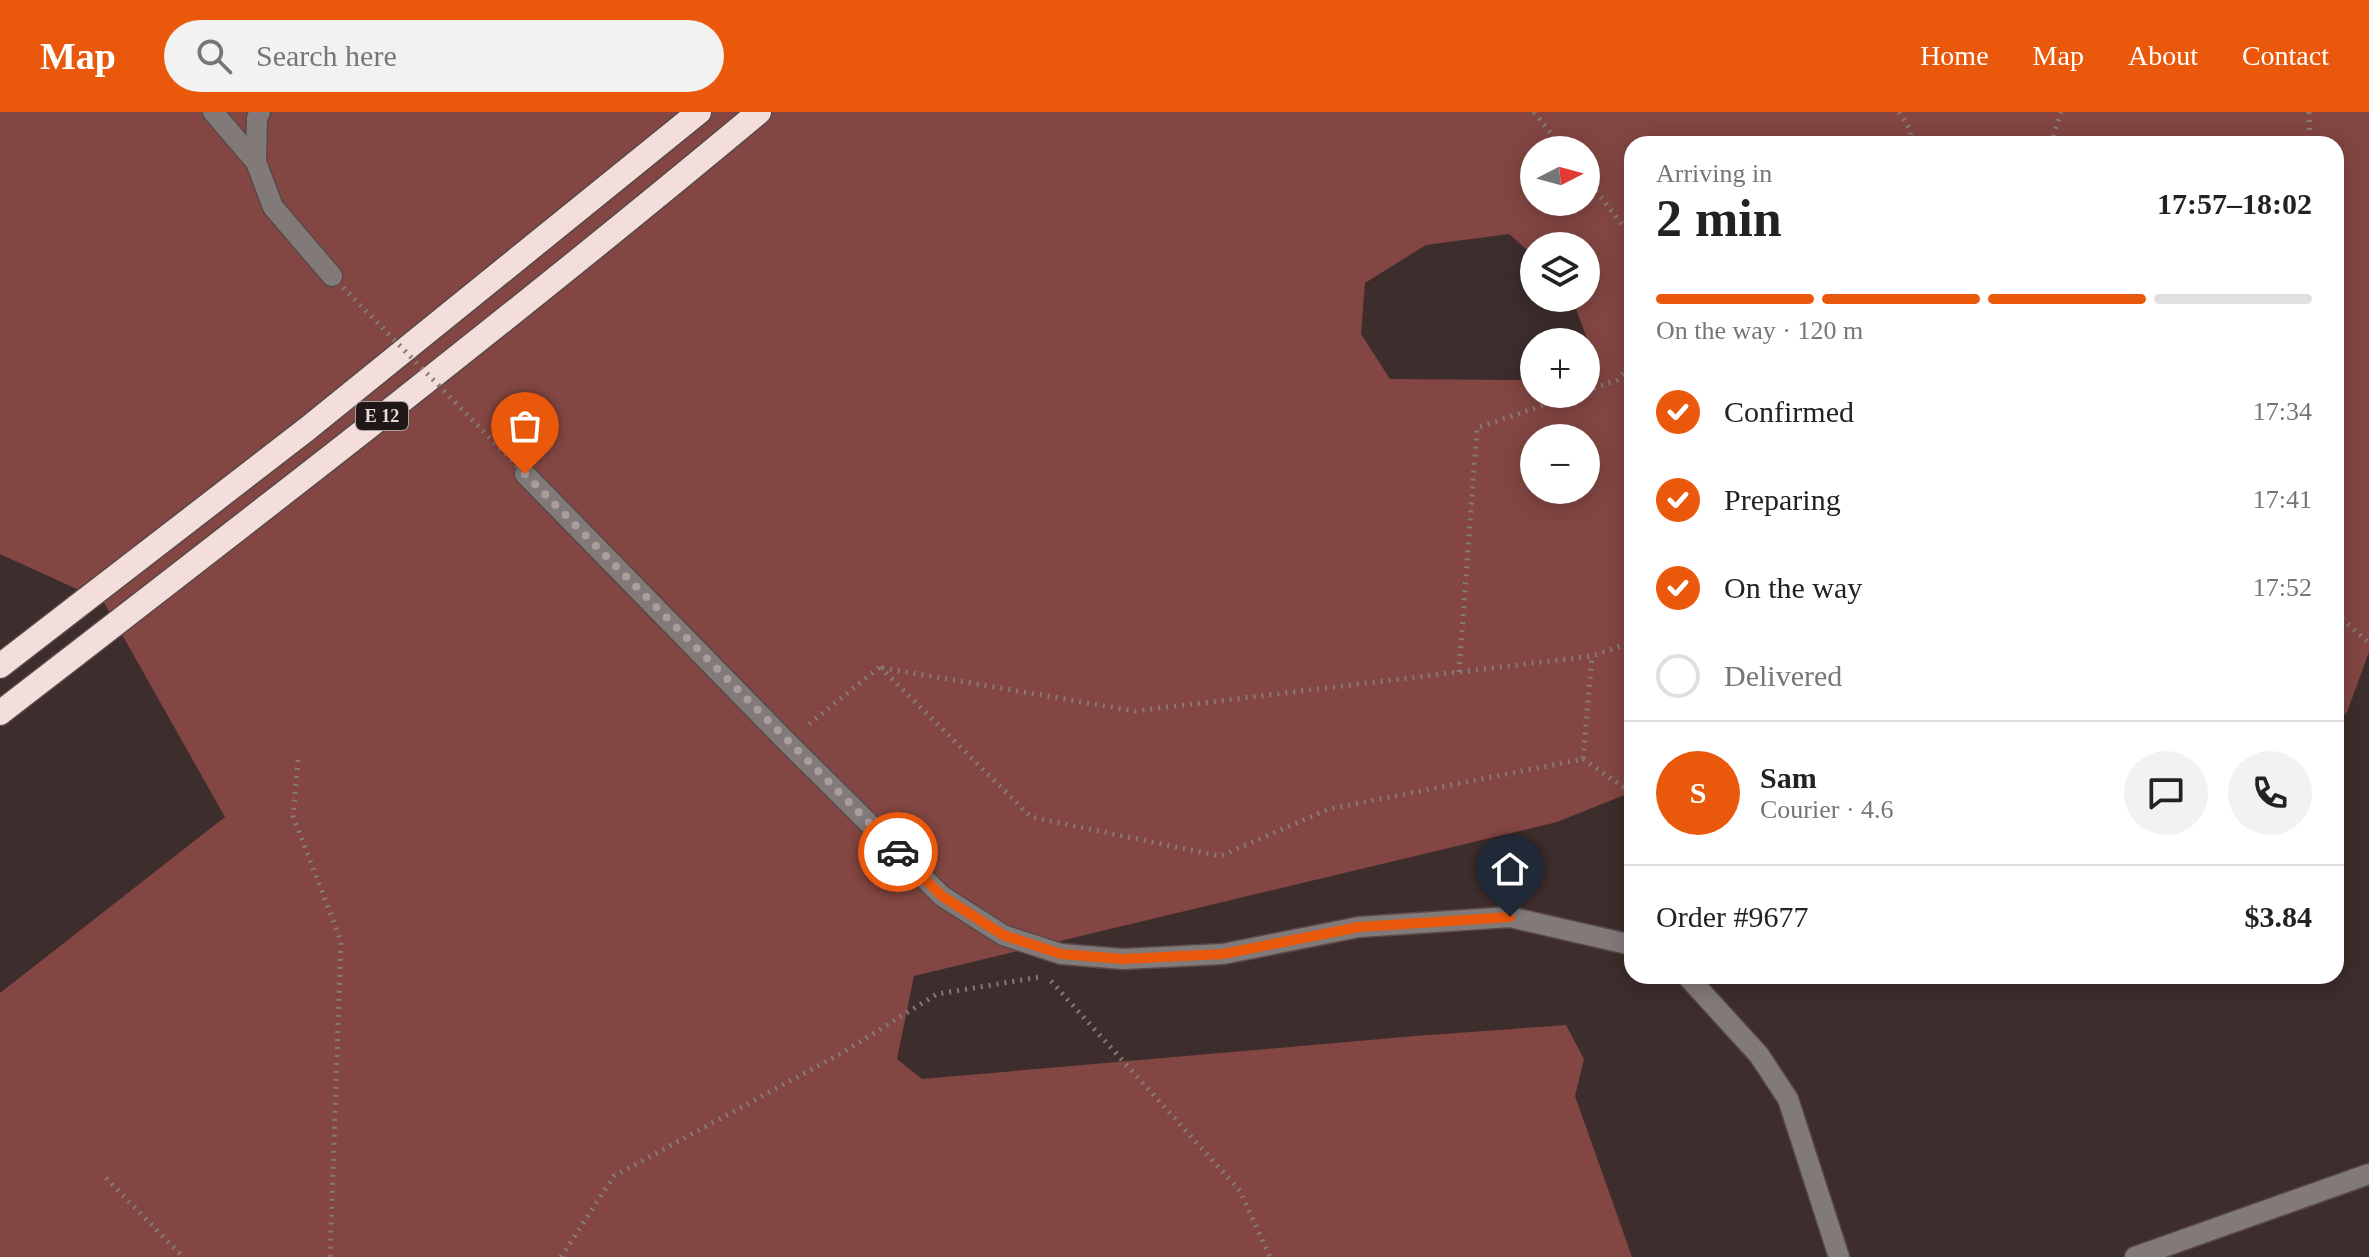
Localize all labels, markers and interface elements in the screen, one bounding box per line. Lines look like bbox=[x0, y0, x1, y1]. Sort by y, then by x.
search box bbox=[164, 20, 724, 92]
icon: search bbox=[192, 34, 236, 78]
text: Map bbox=[40, 35, 116, 77]
text: Search here bbox=[256, 39, 397, 72]
text: Home bbox=[1920, 40, 1989, 71]
text: Map bbox=[2033, 40, 2084, 71]
text: About bbox=[2128, 40, 2198, 71]
text: Contact bbox=[2242, 40, 2329, 71]
north arrow bbox=[1520, 136, 1600, 216]
map controls bbox=[1520, 136, 1600, 504]
text: Arriving in bbox=[1656, 159, 1772, 188]
text: 17:57–18:02 bbox=[2157, 187, 2312, 220]
text: 2 min bbox=[1656, 190, 1782, 247]
button: layers bbox=[1520, 232, 1600, 312]
text: On the way · 120 m bbox=[1656, 316, 1863, 345]
button: + bbox=[1520, 328, 1600, 408]
icon: check bbox=[1656, 390, 1700, 434]
pin bbox=[491, 392, 559, 474]
text: Confirmed bbox=[1724, 395, 1854, 428]
text: 17:34 bbox=[2253, 397, 2312, 426]
road number: E 12 bbox=[356, 402, 408, 430]
icon: bag bbox=[503, 404, 547, 448]
button: − bbox=[1520, 424, 1600, 504]
icon: check bbox=[1656, 478, 1700, 522]
text: Preparing bbox=[1724, 483, 1841, 516]
text: 17:41 bbox=[2253, 485, 2312, 514]
icon: check bbox=[1656, 566, 1700, 610]
text: On the way bbox=[1724, 571, 1862, 604]
text: 17:52 bbox=[2253, 573, 2312, 602]
text: Delivered bbox=[1724, 659, 1842, 692]
button: chat bbox=[2124, 751, 2208, 835]
button: phone bbox=[2228, 751, 2312, 835]
text: Sam bbox=[1760, 761, 1817, 794]
text: S bbox=[1690, 776, 1706, 809]
text: Courier · 4.6 bbox=[1760, 795, 1894, 824]
courier bbox=[858, 812, 938, 892]
icon: car bbox=[876, 830, 920, 874]
pin bbox=[1476, 835, 1544, 917]
icon: home bbox=[1488, 847, 1532, 891]
text: Order #9677 bbox=[1656, 900, 1808, 933]
text: $3.84 bbox=[2245, 900, 2312, 933]

